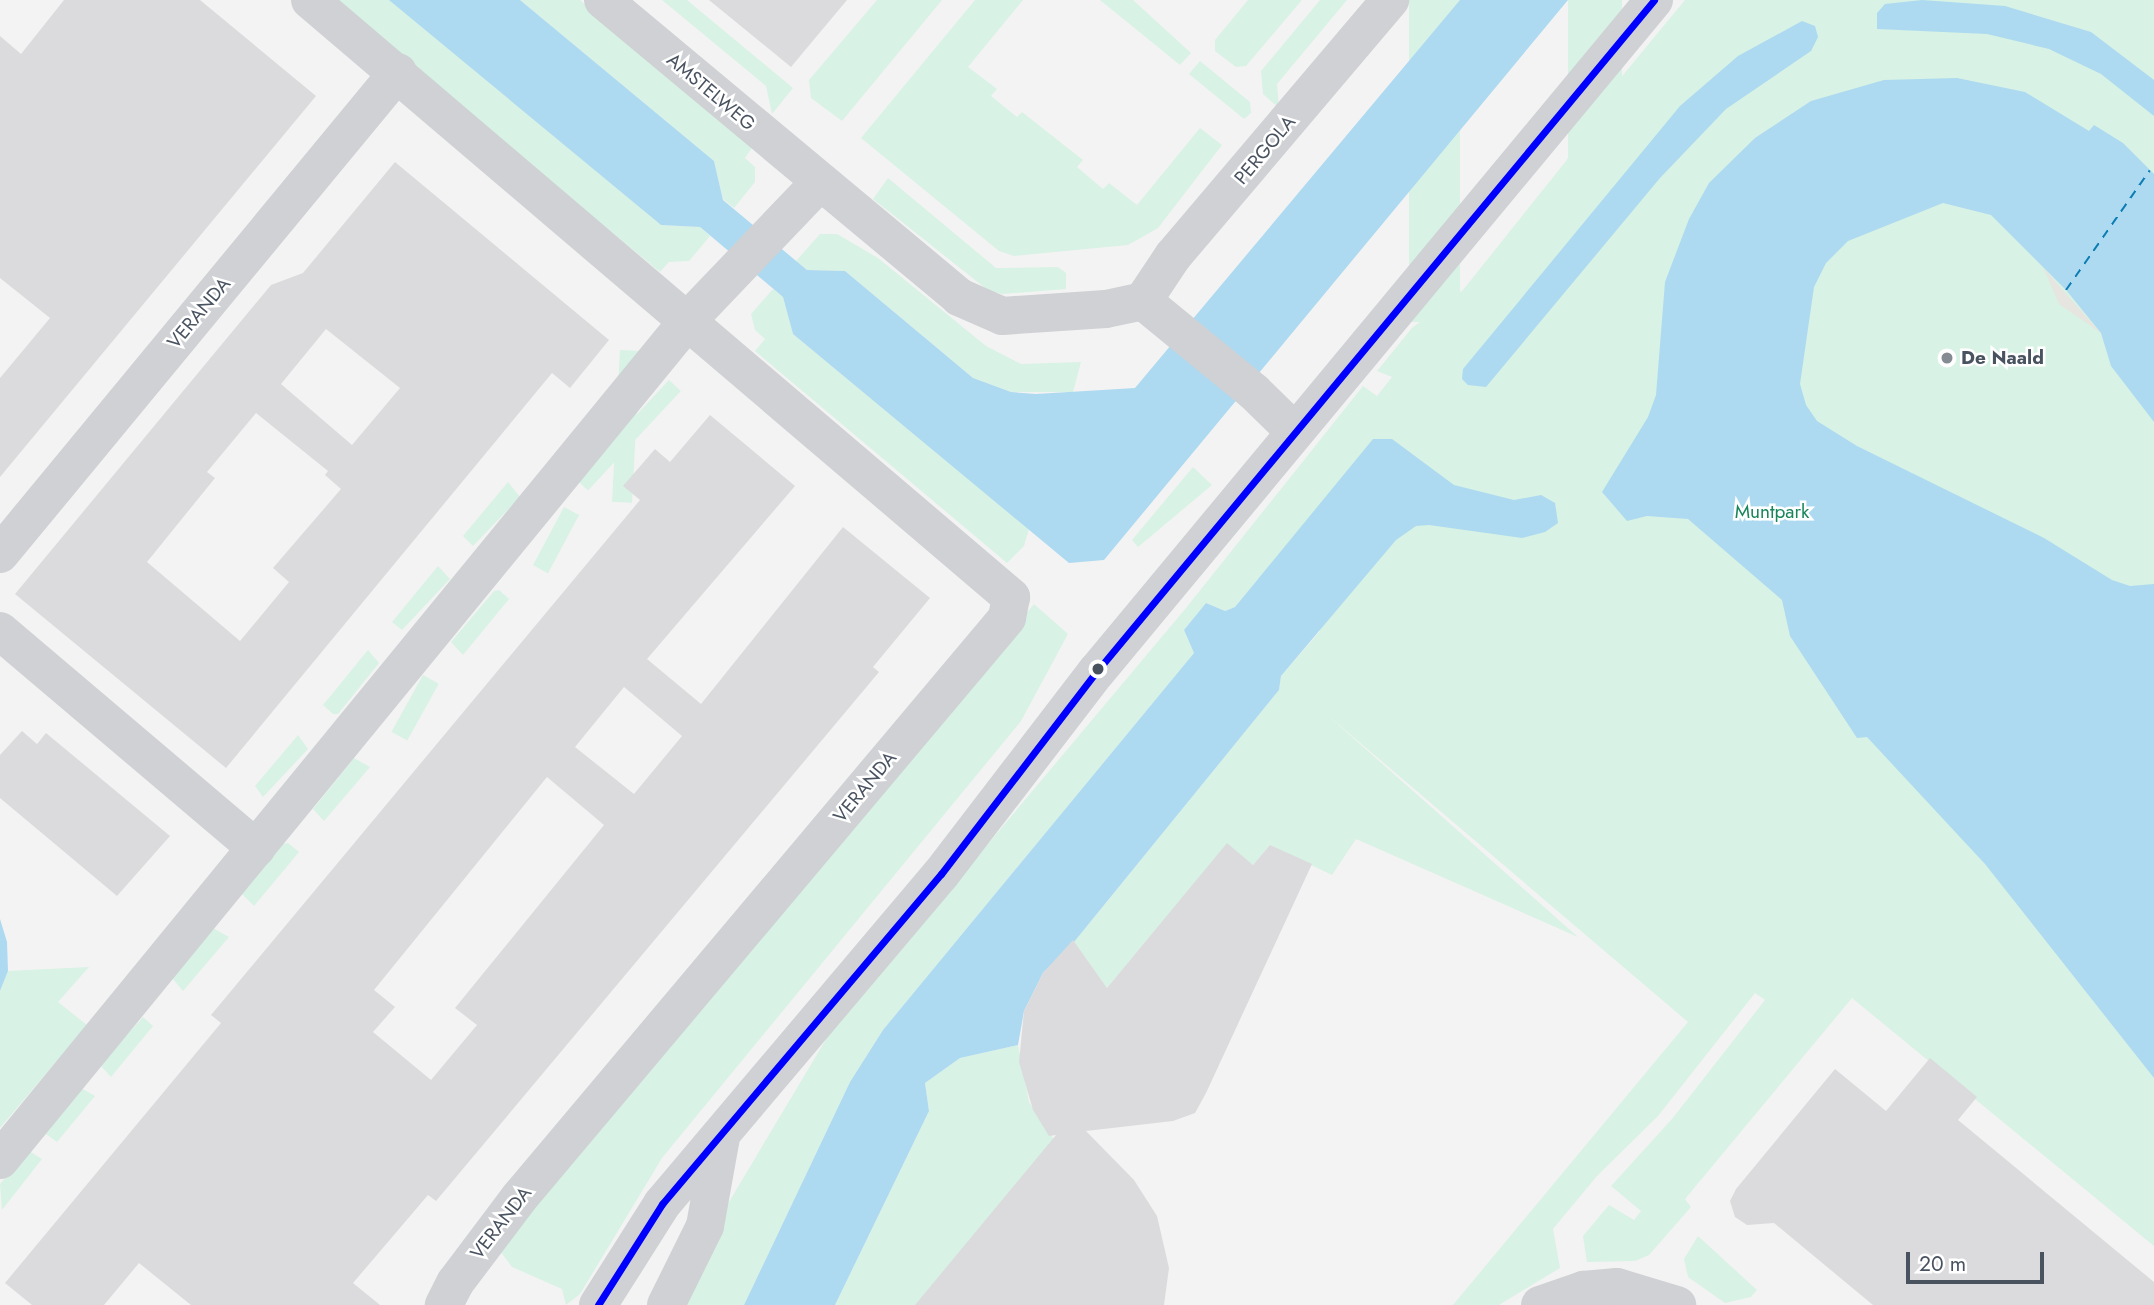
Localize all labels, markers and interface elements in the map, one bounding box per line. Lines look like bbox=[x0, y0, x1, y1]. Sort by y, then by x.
street label: AMSTELWEG bbox=[662, 48, 760, 136]
street label: PERGOLA bbox=[1230, 111, 1300, 189]
street label: VERANDA bbox=[163, 273, 235, 353]
place label: De Naald bbox=[1961, 347, 2044, 369]
marker: De Naald bbox=[1939, 350, 1955, 366]
park label: Muntpark bbox=[1735, 501, 1809, 523]
unlabelled marker bbox=[1091, 662, 1105, 676]
street label: VERANDA bbox=[829, 747, 901, 827]
street label: VERANDA bbox=[466, 1182, 536, 1264]
scale bar bbox=[1909, 1238, 2047, 1282]
text: 20 m bbox=[1919, 1249, 1966, 1279]

